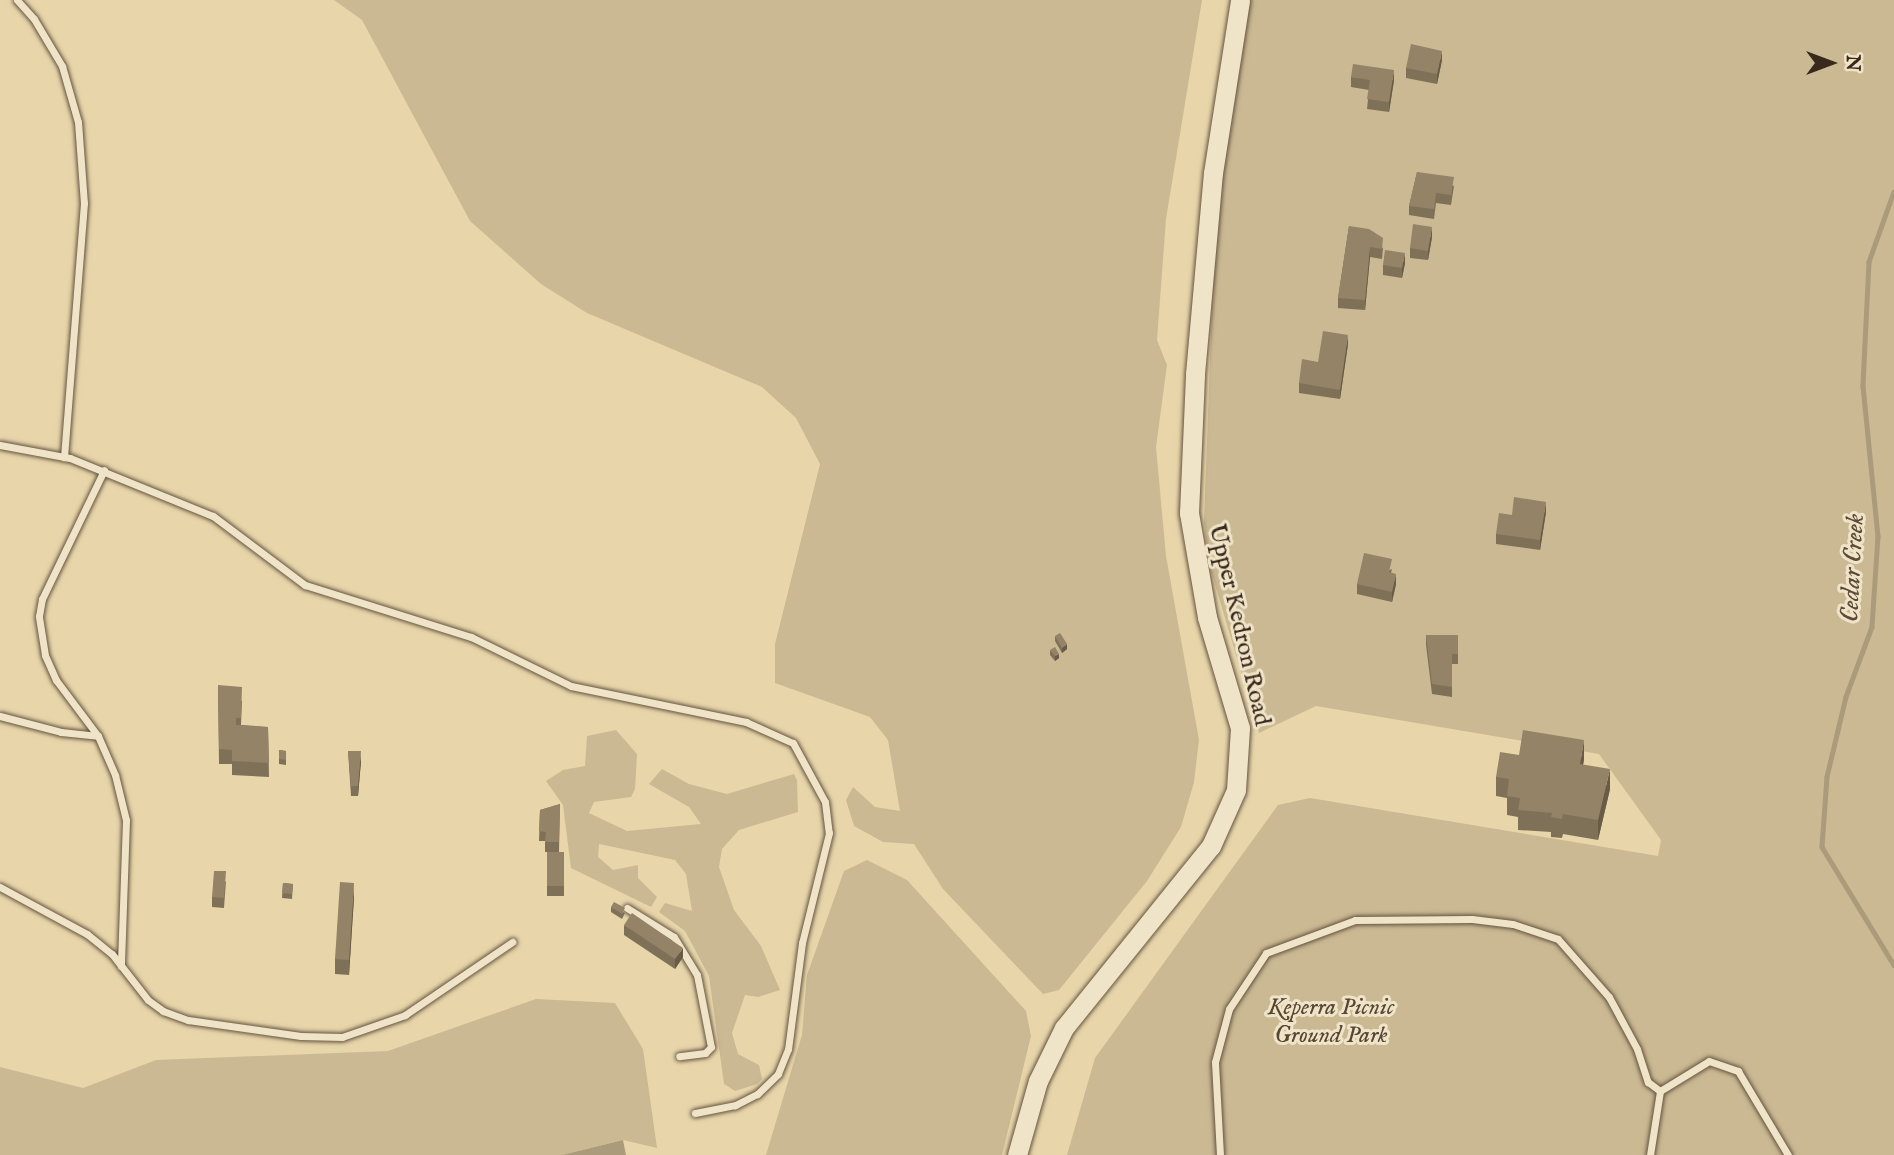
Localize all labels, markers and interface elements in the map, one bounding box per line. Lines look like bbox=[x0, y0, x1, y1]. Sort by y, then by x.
north arrow bbox=[1796, 28, 1866, 98]
text: N bbox=[1840, 55, 1864, 71]
water label: Cedar Creek bbox=[1835, 513, 1871, 623]
street label: Upper Kedron Road bbox=[1202, 521, 1276, 729]
park label: Keperra Picnic Ground Park bbox=[1268, 994, 1394, 1050]

